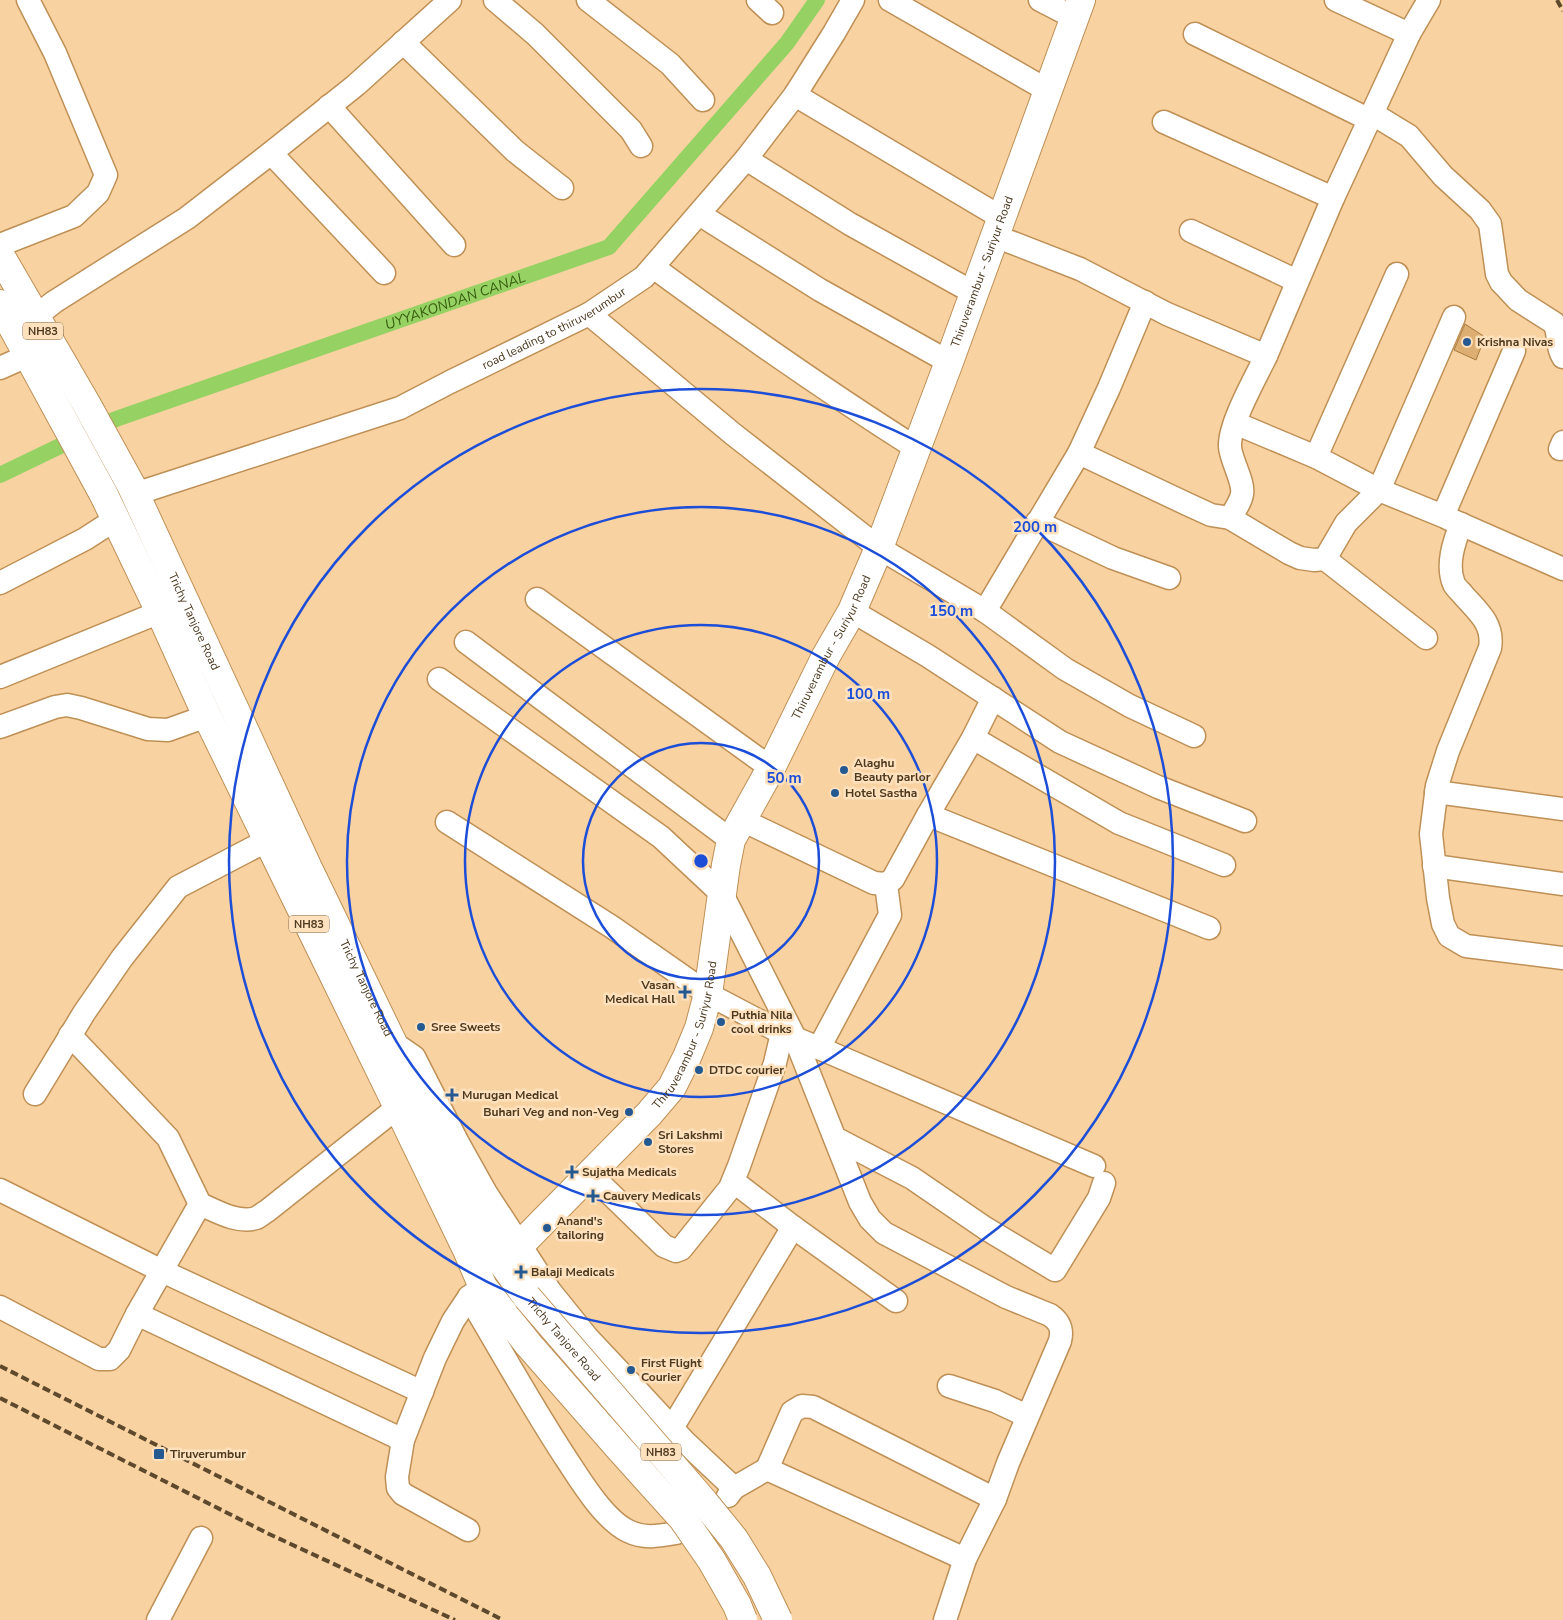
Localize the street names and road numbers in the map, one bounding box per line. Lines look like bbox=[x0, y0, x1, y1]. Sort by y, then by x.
street label: Thiruverambur - Suriyur Road bbox=[947, 194, 1017, 350]
street label: road leading to thiruverumbur bbox=[479, 283, 630, 373]
road number: NH83 bbox=[23, 322, 63, 340]
street label: Trichy Tanjore Road bbox=[165, 570, 223, 673]
street label: Thiruverambur - Suriyur Road bbox=[788, 573, 874, 722]
road number: NH83 bbox=[289, 916, 329, 932]
street label: Trichy Tanjore Road bbox=[336, 937, 396, 1039]
street label: Thiruverambur - Suriyur Road bbox=[649, 960, 721, 1113]
street label: Trichy Tanjore Road bbox=[523, 1294, 604, 1385]
road number: NH83 bbox=[641, 1444, 681, 1460]

